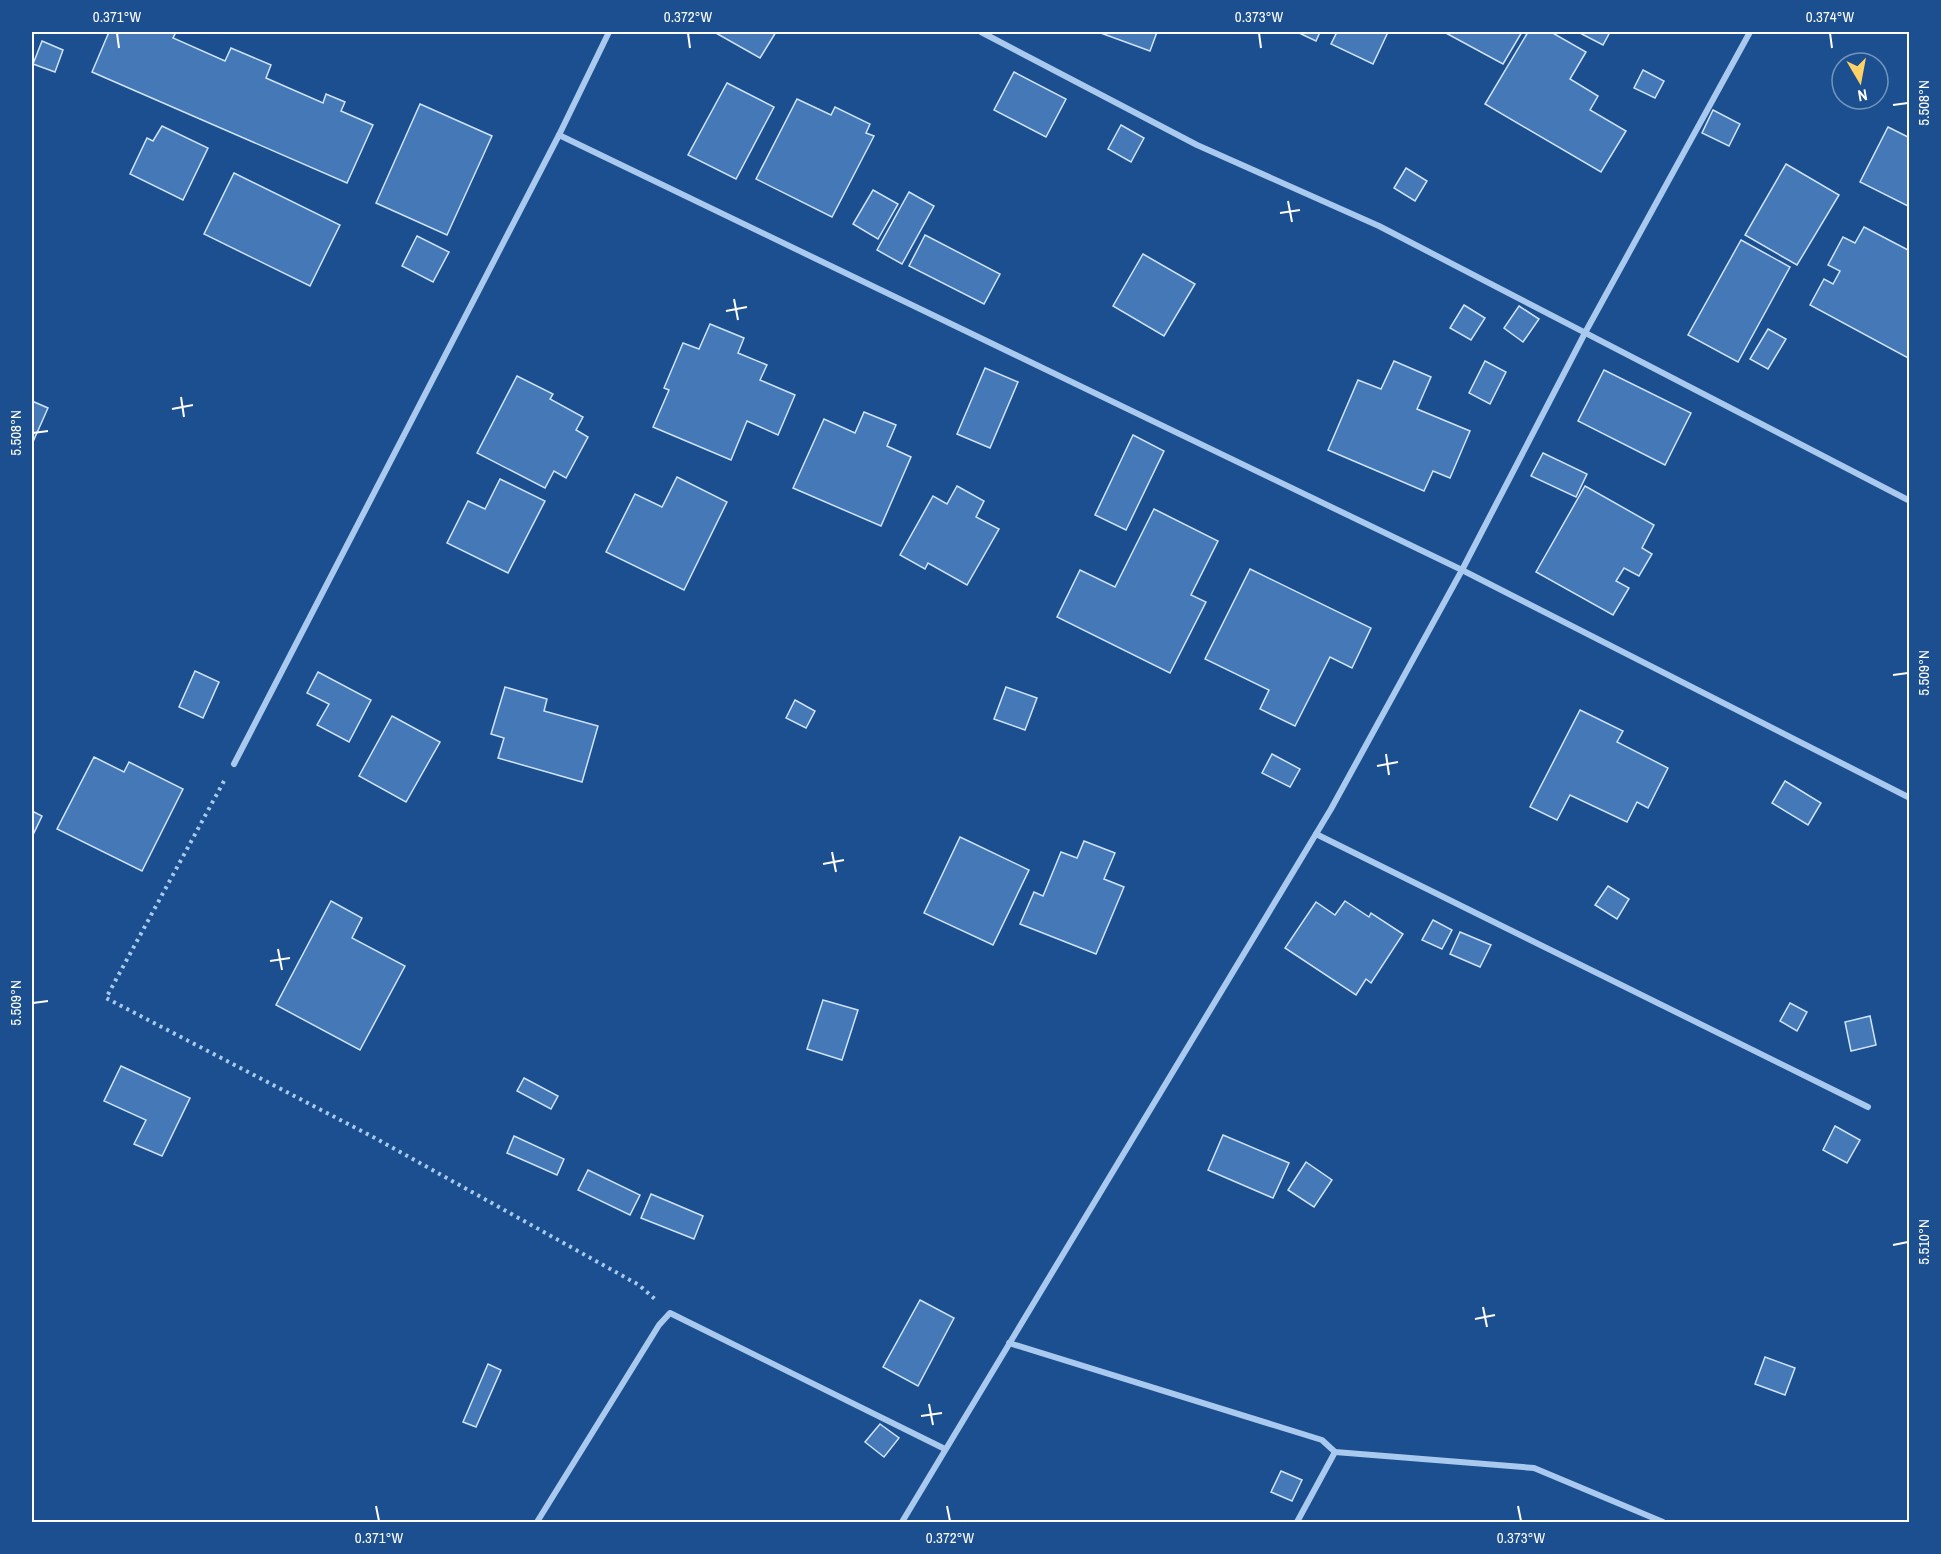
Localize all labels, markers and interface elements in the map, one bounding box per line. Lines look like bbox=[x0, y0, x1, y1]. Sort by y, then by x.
text: 0.371°W bbox=[93, 6, 142, 27]
text: 0.372°W bbox=[664, 6, 713, 27]
text: 0.373°W bbox=[1235, 6, 1284, 27]
text: 0.374°W bbox=[1806, 6, 1855, 27]
north arrow bbox=[1830, 51, 1890, 111]
text: 5.508°N bbox=[1913, 80, 1934, 126]
text: N bbox=[1856, 84, 1869, 107]
text: 5.508°N bbox=[5, 410, 26, 456]
text: 5.509°N bbox=[1913, 650, 1934, 696]
text: 5.509°N bbox=[5, 980, 26, 1026]
text: 5.510°N bbox=[1913, 1219, 1934, 1265]
text: 0.371°W bbox=[355, 1527, 404, 1548]
text: 0.372°W bbox=[926, 1527, 975, 1548]
text: 0.373°W bbox=[1497, 1527, 1546, 1548]

